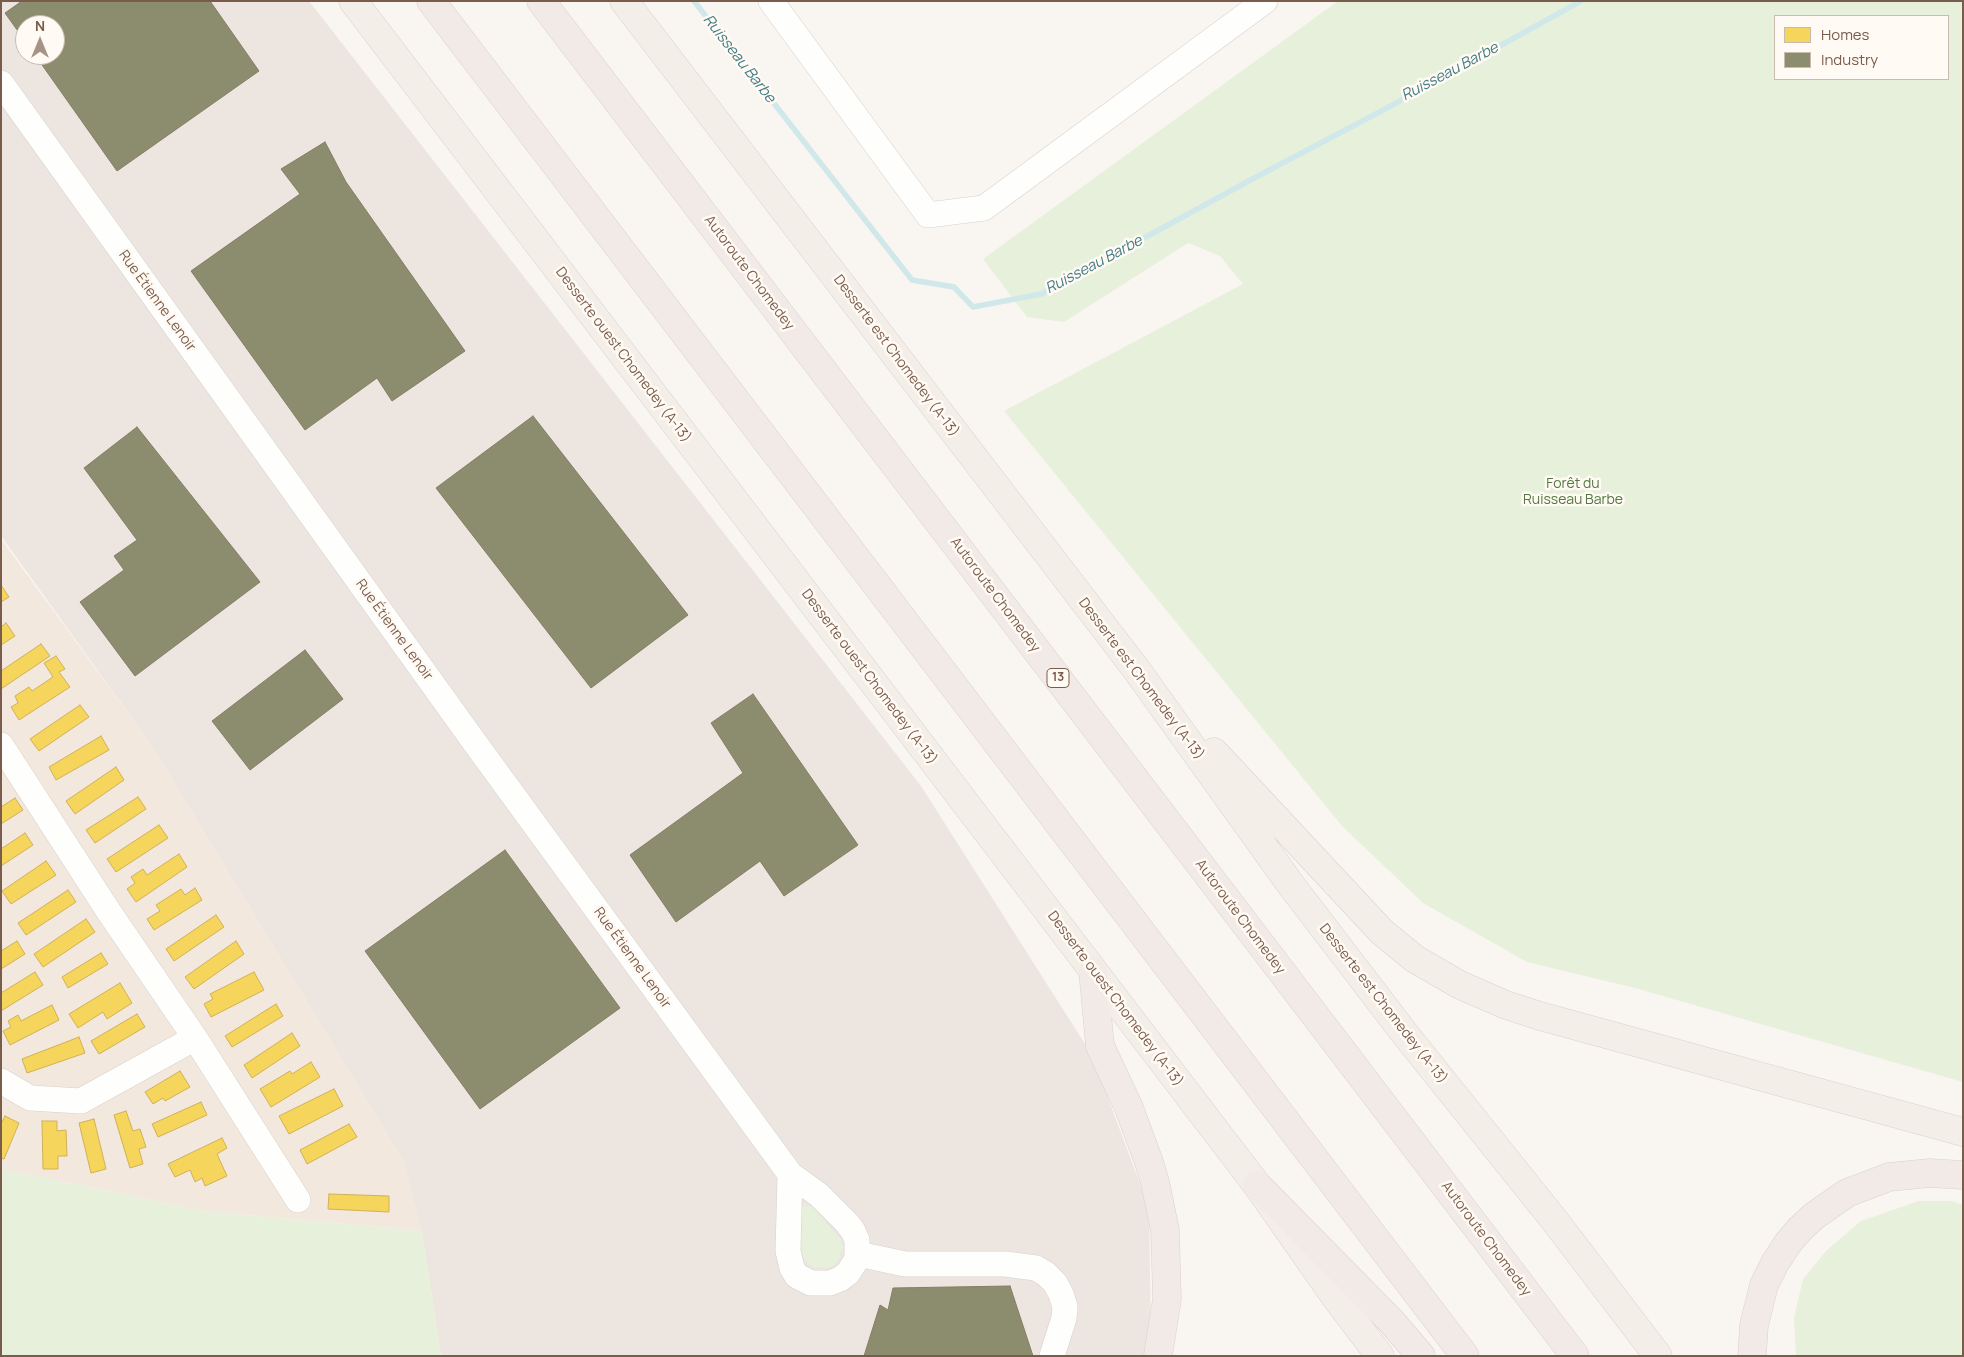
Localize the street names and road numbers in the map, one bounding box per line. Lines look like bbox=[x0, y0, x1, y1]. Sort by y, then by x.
street label: Autoroute Chomedey bbox=[700, 212, 798, 334]
street label: Rue Étienne Lenoir bbox=[115, 247, 199, 355]
street label: Desserte ouest Chomedey (A-13) bbox=[552, 264, 694, 446]
street label: Desserte est Chomedey (A-13) bbox=[830, 272, 962, 440]
street label: Autoroute Chomedey bbox=[946, 534, 1044, 656]
street label: Rue Étienne Lenoir bbox=[352, 576, 436, 684]
street label: Desserte ouest Chomedey (A-13) bbox=[798, 586, 940, 768]
street label: Desserte est Chomedey (A-13) bbox=[1075, 595, 1207, 763]
road number: 13 bbox=[1047, 668, 1069, 688]
street label: Autoroute Chomedey bbox=[1191, 856, 1289, 978]
street label: Rue Étienne Lenoir bbox=[590, 904, 674, 1012]
street label: Desserte ouest Chomedey (A-13) bbox=[1044, 908, 1186, 1090]
street label: Desserte est Chomedey (A-13) bbox=[1315, 921, 1451, 1087]
street label: Autoroute Chomedey bbox=[1437, 1178, 1535, 1300]

